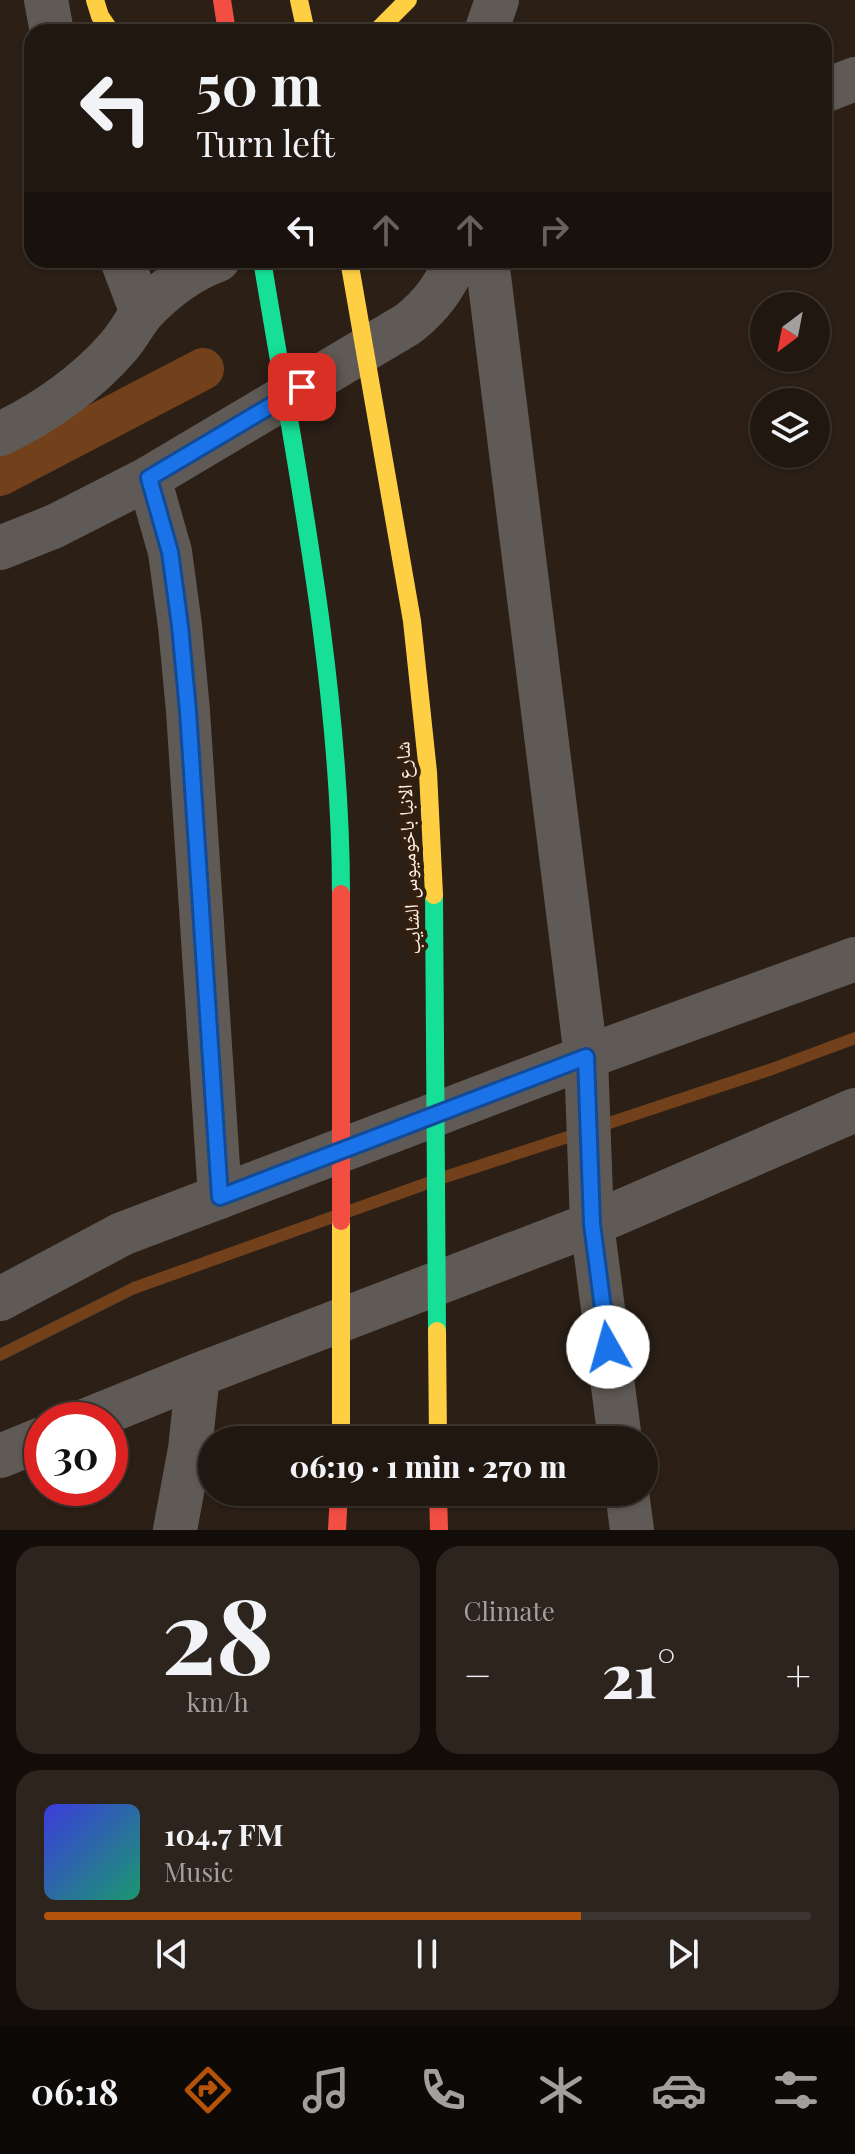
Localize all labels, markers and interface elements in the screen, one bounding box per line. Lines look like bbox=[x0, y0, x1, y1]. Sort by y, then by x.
text: 50 m bbox=[196, 46, 322, 121]
icon: left bbox=[64, 56, 168, 160]
text: Turn left bbox=[196, 118, 335, 166]
icon: left bbox=[280, 208, 324, 252]
icon: ahead bbox=[364, 208, 408, 252]
icon: ahead bbox=[448, 208, 492, 252]
icon: right bbox=[532, 208, 576, 252]
north arrow bbox=[750, 292, 830, 372]
map controls bbox=[750, 292, 830, 468]
pin bbox=[268, 353, 336, 421]
icon: arrive bbox=[280, 365, 324, 409]
button: layers bbox=[750, 388, 830, 468]
street label: شارع الانبا باخوميوس الشايب bbox=[387, 741, 427, 955]
position arrow bbox=[566, 1305, 650, 1389]
speed limit sign: 30 bbox=[24, 1402, 128, 1506]
text: 06:19 · 1 min · 270 m bbox=[290, 1446, 566, 1486]
text: 28 bbox=[161, 1562, 274, 1701]
text: Climate bbox=[464, 1593, 555, 1628]
text: 21° bbox=[602, 1633, 675, 1713]
text: − bbox=[464, 1644, 492, 1703]
text: + bbox=[785, 1644, 811, 1703]
text: km/h bbox=[187, 1684, 249, 1719]
text: 104.7 FM bbox=[164, 1814, 284, 1854]
text: Music bbox=[164, 1854, 233, 1889]
icon: previous bbox=[150, 1932, 194, 1976]
icon: pause bbox=[405, 1932, 449, 1976]
icon: next bbox=[661, 1932, 705, 1976]
icon: directions bbox=[180, 2062, 236, 2118]
icon: music bbox=[298, 2062, 354, 2118]
icon: phone bbox=[415, 2062, 471, 2118]
icon: climate bbox=[533, 2062, 589, 2118]
icon: car bbox=[651, 2062, 707, 2118]
icon: filters bbox=[768, 2062, 824, 2118]
text: 06:18 bbox=[31, 2066, 119, 2114]

